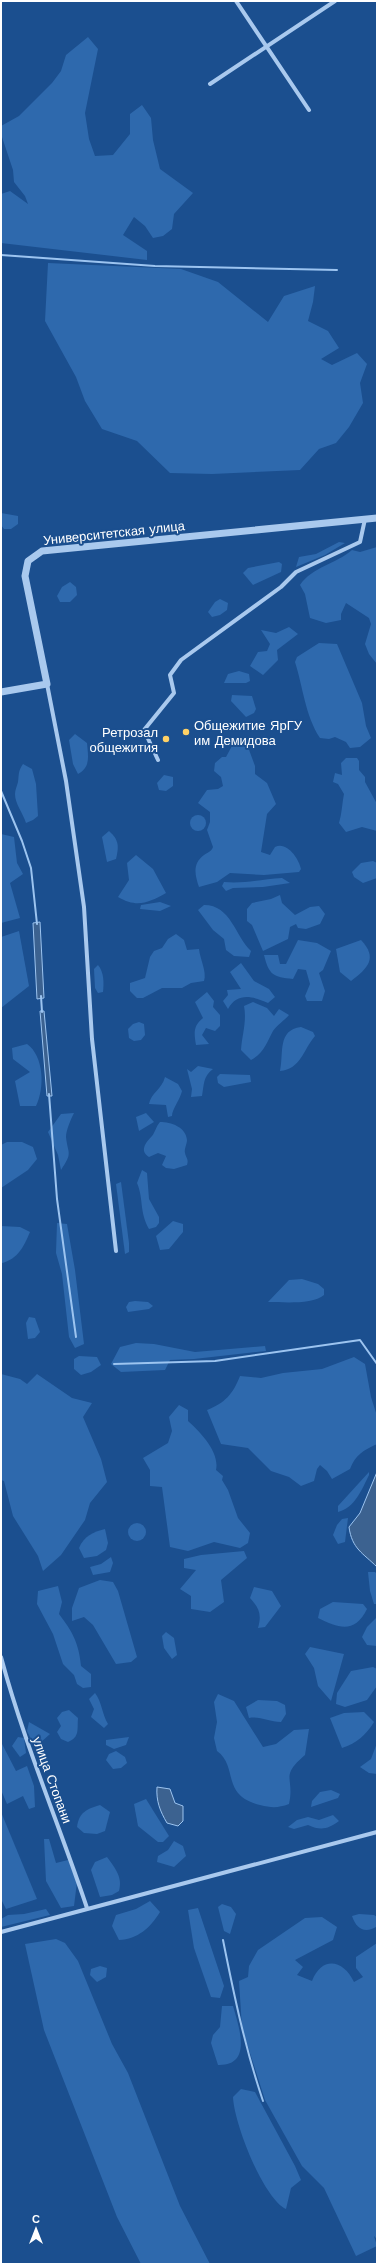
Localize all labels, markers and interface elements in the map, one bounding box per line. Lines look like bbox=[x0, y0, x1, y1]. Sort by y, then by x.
street label: Университетская улица bbox=[42, 518, 186, 548]
place label: Общежитие ЯрГУ им Демидова bbox=[194, 718, 303, 748]
place label: Ретрозал общежития bbox=[89, 725, 158, 755]
marker: Общежитие ЯрГУ им Демидова bbox=[181, 727, 191, 737]
marker: Ретрозал общежития bbox=[161, 734, 171, 744]
street label: улица Стопани bbox=[29, 1735, 75, 1825]
north arrow bbox=[16, 2209, 56, 2249]
text: С bbox=[32, 2213, 40, 2226]

